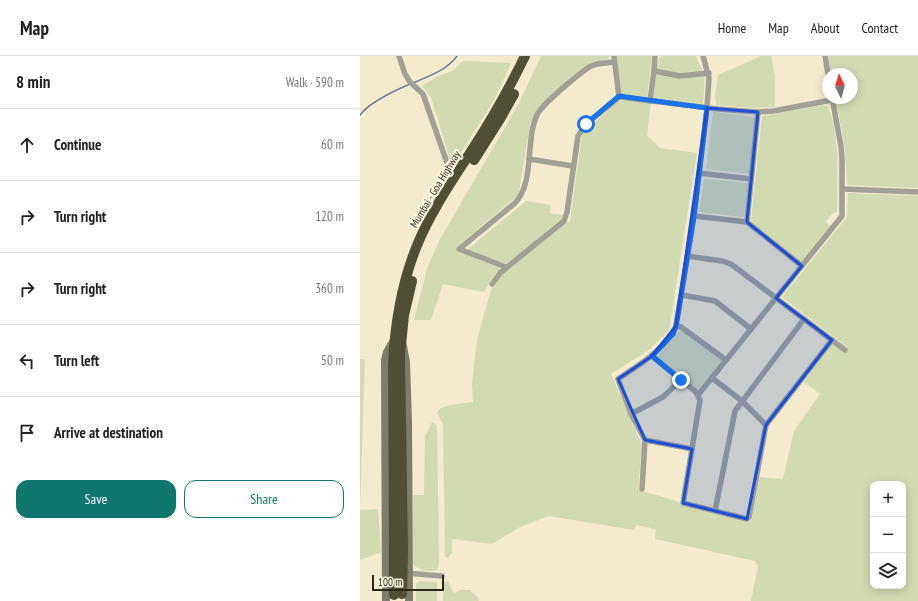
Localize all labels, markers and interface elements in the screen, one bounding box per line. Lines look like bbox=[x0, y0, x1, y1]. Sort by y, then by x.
text: Map bbox=[20, 16, 49, 40]
text: Home bbox=[718, 19, 746, 37]
text: Map bbox=[768, 19, 789, 37]
text: About bbox=[811, 19, 840, 37]
text: Contact bbox=[862, 19, 898, 37]
north arrow bbox=[822, 68, 858, 104]
text: 8 min bbox=[16, 71, 50, 93]
text: Walk · 590 m bbox=[286, 74, 344, 91]
route start bbox=[577, 115, 595, 133]
icon: ahead bbox=[16, 134, 38, 156]
text: Continue bbox=[54, 135, 101, 154]
text: 60 m bbox=[321, 136, 344, 153]
street label: Mumbai - Goa Highway bbox=[407, 147, 464, 230]
icon: right bbox=[16, 206, 38, 228]
text: Turn right bbox=[54, 207, 106, 226]
text: 120 m bbox=[315, 208, 344, 225]
icon: right bbox=[16, 278, 38, 300]
text: Turn right bbox=[54, 279, 106, 298]
text: 360 m bbox=[315, 280, 344, 297]
icon: left bbox=[16, 350, 38, 372]
text: Turn left bbox=[54, 351, 99, 370]
text: 50 m bbox=[321, 352, 344, 369]
route end bbox=[672, 371, 690, 389]
icon: arrive bbox=[16, 422, 38, 444]
text: Arrive at destination bbox=[54, 423, 163, 442]
button: Save bbox=[16, 480, 176, 518]
button: Share bbox=[184, 480, 344, 518]
map controls bbox=[870, 481, 906, 589]
button: + bbox=[870, 481, 906, 517]
button: − bbox=[870, 517, 906, 553]
button: layers bbox=[870, 553, 906, 589]
scale bar bbox=[372, 573, 444, 592]
text: 100 m bbox=[378, 575, 402, 589]

